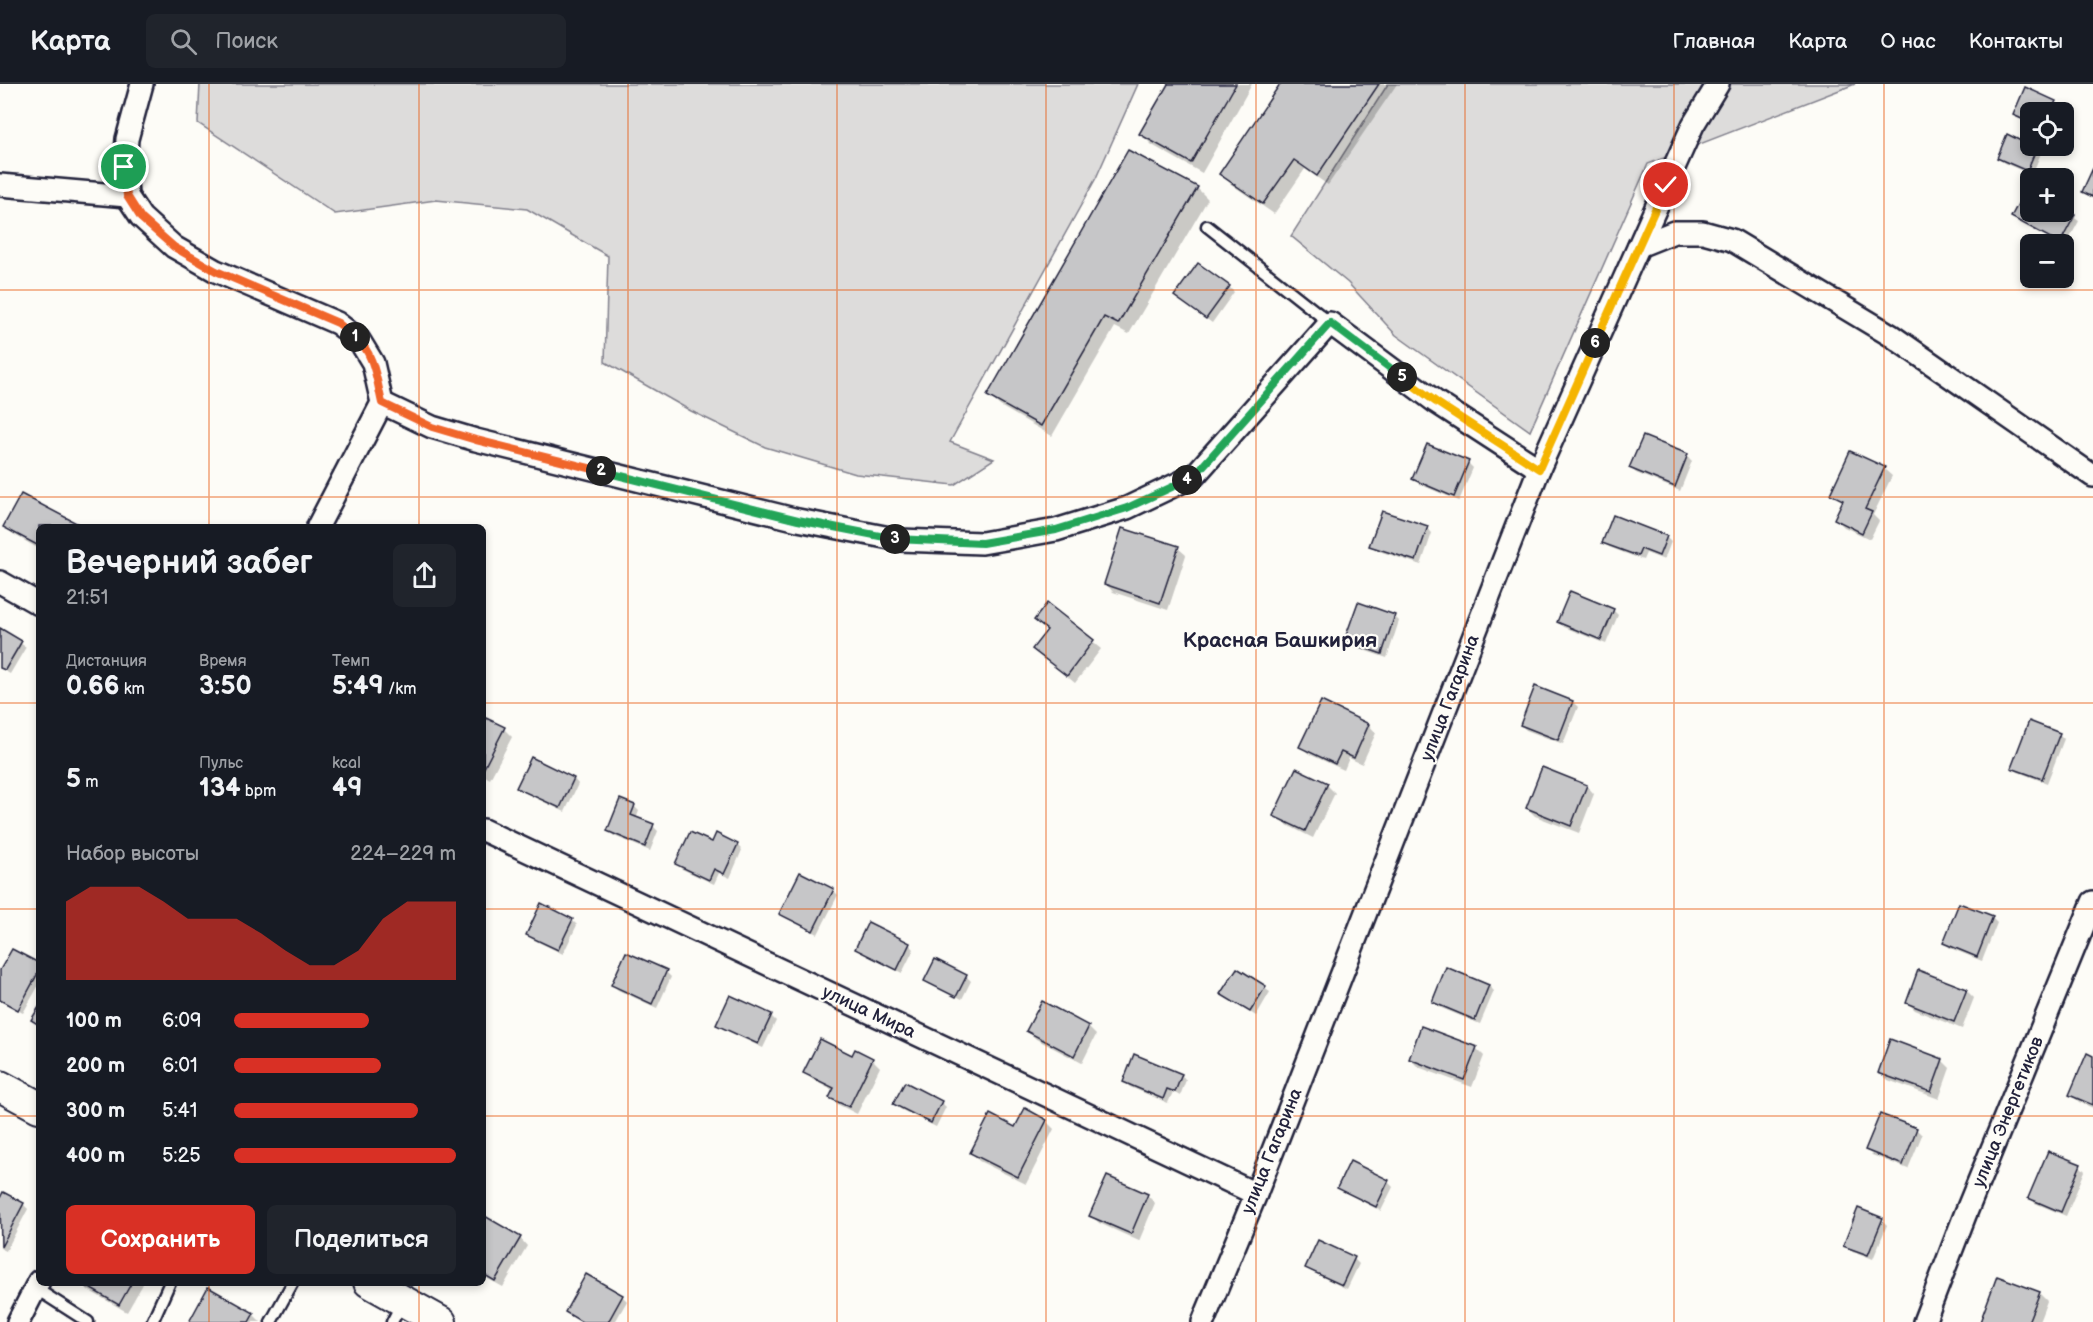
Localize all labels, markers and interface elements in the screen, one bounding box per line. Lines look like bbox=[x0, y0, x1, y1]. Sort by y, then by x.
search box bbox=[146, 14, 566, 68]
text: Карта bbox=[30, 25, 110, 58]
icon: search bbox=[167, 25, 200, 58]
text: Поиск bbox=[215, 28, 278, 55]
text: Главная bbox=[1672, 29, 1755, 54]
text: Карта bbox=[1788, 29, 1847, 54]
text: О нас bbox=[1880, 29, 1936, 54]
text: Контакты bbox=[1969, 29, 2063, 54]
map controls bbox=[2020, 102, 2074, 288]
button: locate bbox=[2020, 102, 2074, 156]
pin bbox=[98, 141, 149, 192]
icon: arrive bbox=[107, 150, 140, 183]
pin bbox=[1640, 159, 1691, 210]
icon: check bbox=[1649, 168, 1682, 201]
button: + bbox=[2020, 168, 2074, 222]
button: − bbox=[2020, 234, 2074, 288]
pin: 1 bbox=[340, 322, 370, 352]
text: 1 bbox=[352, 327, 358, 346]
pin: 6 bbox=[1580, 328, 1610, 358]
text: 6 bbox=[1590, 333, 1600, 352]
pin: 5 bbox=[1387, 362, 1417, 392]
text: 5 bbox=[1397, 367, 1407, 386]
pin: 2 bbox=[586, 456, 616, 486]
text: 2 bbox=[596, 461, 606, 480]
pin: 4 bbox=[1172, 465, 1202, 495]
text: 4 bbox=[1182, 470, 1192, 489]
pin: 3 bbox=[880, 524, 910, 554]
text: 3 bbox=[890, 529, 900, 548]
text: Вечерний забег bbox=[66, 543, 313, 583]
button: share bbox=[393, 544, 456, 607]
text: 21:51 bbox=[66, 586, 108, 610]
district label: Красная Башкирия bbox=[1183, 628, 1377, 653]
street label: улица Гагарина bbox=[1416, 632, 1484, 764]
text: Дистанция bbox=[66, 652, 147, 671]
text: Время bbox=[199, 652, 247, 671]
text: Темп bbox=[332, 652, 370, 671]
text: 0.66 bbox=[66, 671, 119, 702]
text: 3:50 bbox=[199, 671, 252, 702]
text: 5:49 bbox=[332, 671, 384, 702]
text: km bbox=[119, 680, 145, 699]
text: /km bbox=[384, 680, 416, 699]
text: Пульс bbox=[199, 754, 243, 773]
text: kcal bbox=[332, 754, 361, 773]
text: 5 bbox=[66, 764, 81, 795]
text: m bbox=[81, 773, 99, 792]
text: 134 bbox=[199, 773, 240, 804]
text: 49 bbox=[332, 773, 363, 804]
text: bpm bbox=[240, 782, 276, 801]
text: Набор высоты bbox=[66, 842, 199, 866]
text: 224–229 m bbox=[350, 842, 456, 866]
street label: улица Мира bbox=[819, 981, 919, 1043]
text: 100 m bbox=[66, 1009, 122, 1033]
text: 6:09 bbox=[162, 1009, 202, 1033]
street label: улица Энергетиков bbox=[1968, 1033, 2048, 1190]
text: 200 m bbox=[66, 1054, 125, 1078]
text: 6:01 bbox=[162, 1054, 198, 1078]
street label: улица Гагарина bbox=[1237, 1085, 1307, 1217]
text: 300 m bbox=[66, 1099, 125, 1123]
text: 5:41 bbox=[162, 1099, 197, 1123]
text: 400 m bbox=[66, 1144, 125, 1168]
text: 5:25 bbox=[162, 1144, 201, 1168]
button: Сохранить bbox=[66, 1205, 255, 1274]
button: Поделиться bbox=[267, 1205, 456, 1274]

